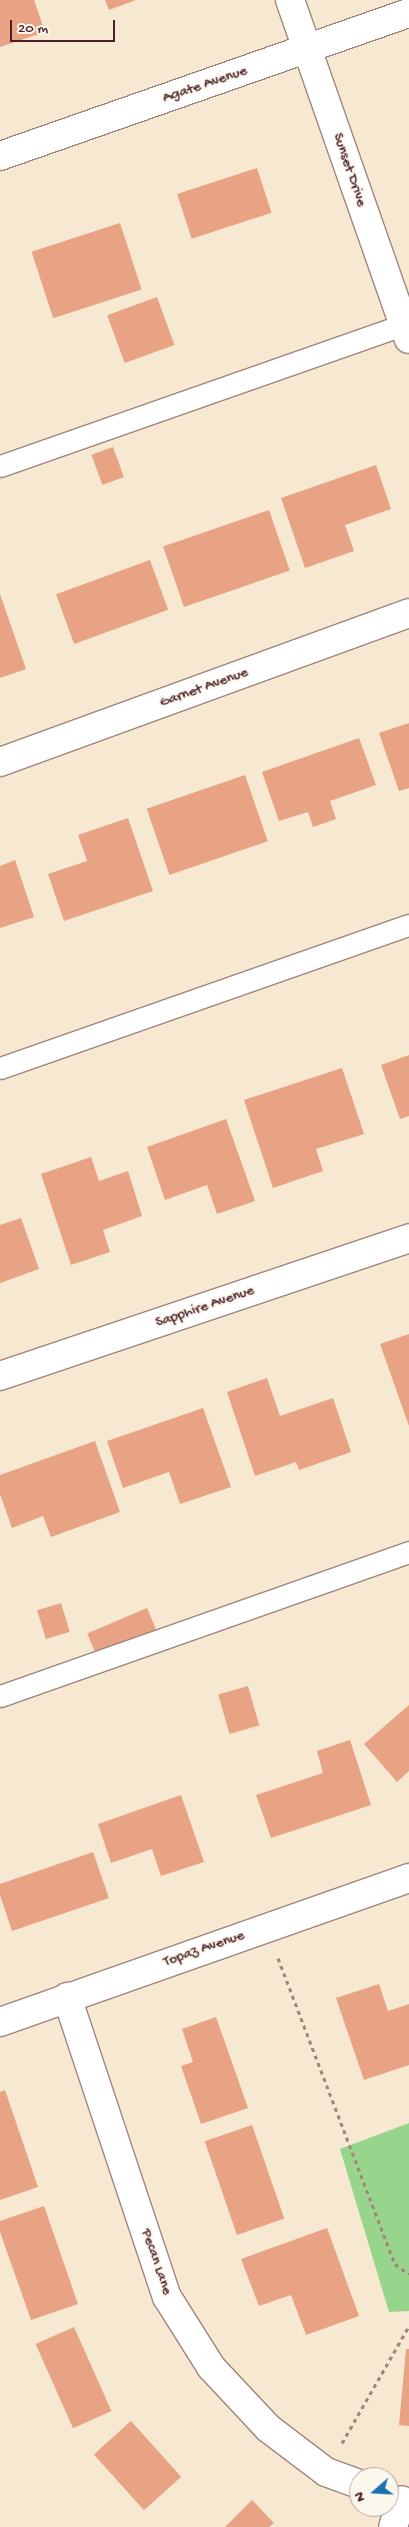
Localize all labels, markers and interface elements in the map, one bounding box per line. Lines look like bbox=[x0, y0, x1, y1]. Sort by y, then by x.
scale bar bbox=[12, 10, 118, 42]
text: 20 m bbox=[18, 20, 48, 38]
street label: Agate Avenue bbox=[160, 62, 250, 108]
street label: Sunset Drive bbox=[328, 131, 370, 209]
street label: Garnet Avenue bbox=[157, 664, 251, 712]
street label: Sapphire Avenue bbox=[153, 1282, 257, 1332]
street label: Topaz Avenue bbox=[161, 1927, 247, 1971]
street label: Pecan Lane bbox=[136, 2227, 176, 2297]
north arrow bbox=[349, 2467, 399, 2517]
text: N bbox=[351, 2490, 370, 2504]

